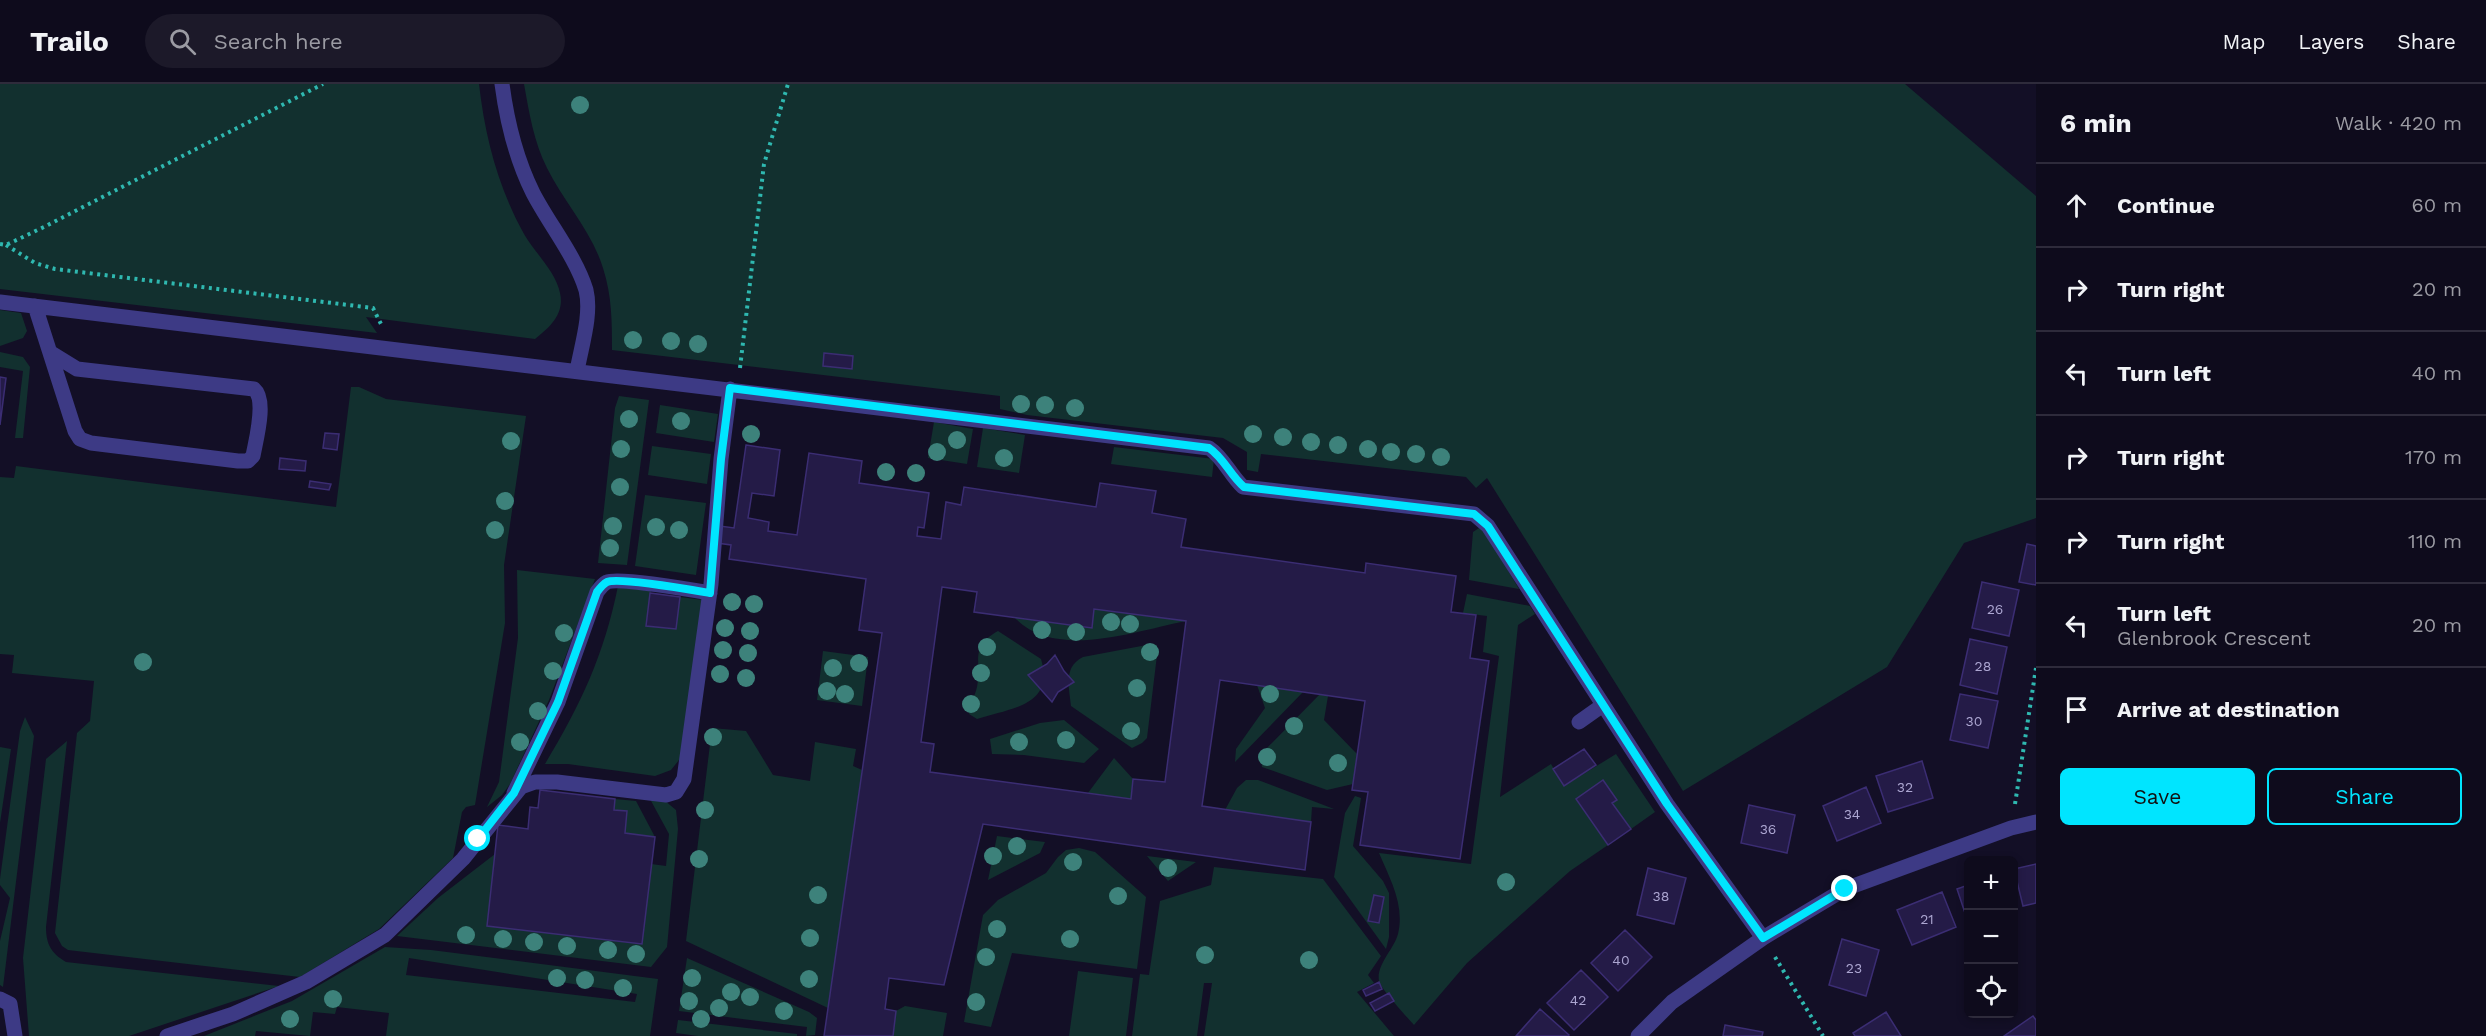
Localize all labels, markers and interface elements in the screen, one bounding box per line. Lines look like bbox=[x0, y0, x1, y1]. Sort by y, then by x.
search box bbox=[145, 14, 565, 68]
text: Trailo bbox=[30, 25, 109, 58]
icon: search bbox=[166, 25, 199, 58]
text: Search here bbox=[214, 29, 343, 54]
text: Map bbox=[2222, 29, 2265, 54]
text: Layers bbox=[2298, 29, 2364, 54]
text: Share bbox=[2397, 29, 2456, 54]
text: 6 min bbox=[2060, 108, 2132, 138]
text: Walk · 420 m bbox=[2335, 111, 2462, 135]
icon: ahead bbox=[2060, 189, 2093, 222]
text: Continue bbox=[2117, 193, 2215, 218]
text: 60 m bbox=[2412, 193, 2462, 217]
icon: right bbox=[2060, 273, 2093, 306]
text: Turn right bbox=[2117, 277, 2224, 302]
text: 20 m bbox=[2412, 277, 2462, 301]
icon: left bbox=[2060, 357, 2093, 390]
text: Turn left bbox=[2117, 361, 2211, 386]
text: 40 m bbox=[2411, 361, 2462, 385]
icon: right bbox=[2060, 441, 2093, 474]
text: Turn right bbox=[2117, 445, 2224, 470]
text: 170 m bbox=[2405, 445, 2462, 469]
icon: right bbox=[2060, 525, 2093, 558]
text: Turn right bbox=[2117, 529, 2224, 554]
text: 110 m bbox=[2408, 529, 2462, 553]
house number: 26 bbox=[1987, 601, 2003, 617]
text: Turn left bbox=[2117, 601, 2211, 626]
icon: left bbox=[2060, 609, 2093, 642]
text: 20 m bbox=[2412, 613, 2462, 637]
text: Glenbrook Crescent bbox=[2117, 626, 2311, 650]
house number: 28 bbox=[1975, 658, 1991, 674]
icon: arrive bbox=[2060, 693, 2093, 726]
text: Arrive at destination bbox=[2117, 697, 2340, 722]
house number: 30 bbox=[1966, 713, 1982, 729]
button: Save bbox=[2060, 768, 2255, 825]
button: Share bbox=[2267, 768, 2462, 825]
house number: 32 bbox=[1897, 779, 1913, 795]
house number: 34 bbox=[1844, 806, 1860, 822]
house number: 36 bbox=[1760, 821, 1776, 837]
route start bbox=[464, 825, 490, 851]
map controls bbox=[1964, 856, 2018, 1018]
button: + bbox=[1964, 856, 2018, 910]
route end bbox=[1831, 875, 1857, 901]
house number: 38 bbox=[1653, 888, 1669, 904]
button: − bbox=[1964, 910, 2018, 964]
house number: 21 bbox=[1920, 911, 1934, 927]
house number: 40 bbox=[1612, 952, 1630, 968]
house number: 23 bbox=[1846, 960, 1862, 976]
button: locate bbox=[1964, 964, 2018, 1018]
house number: 42 bbox=[1570, 992, 1586, 1008]

